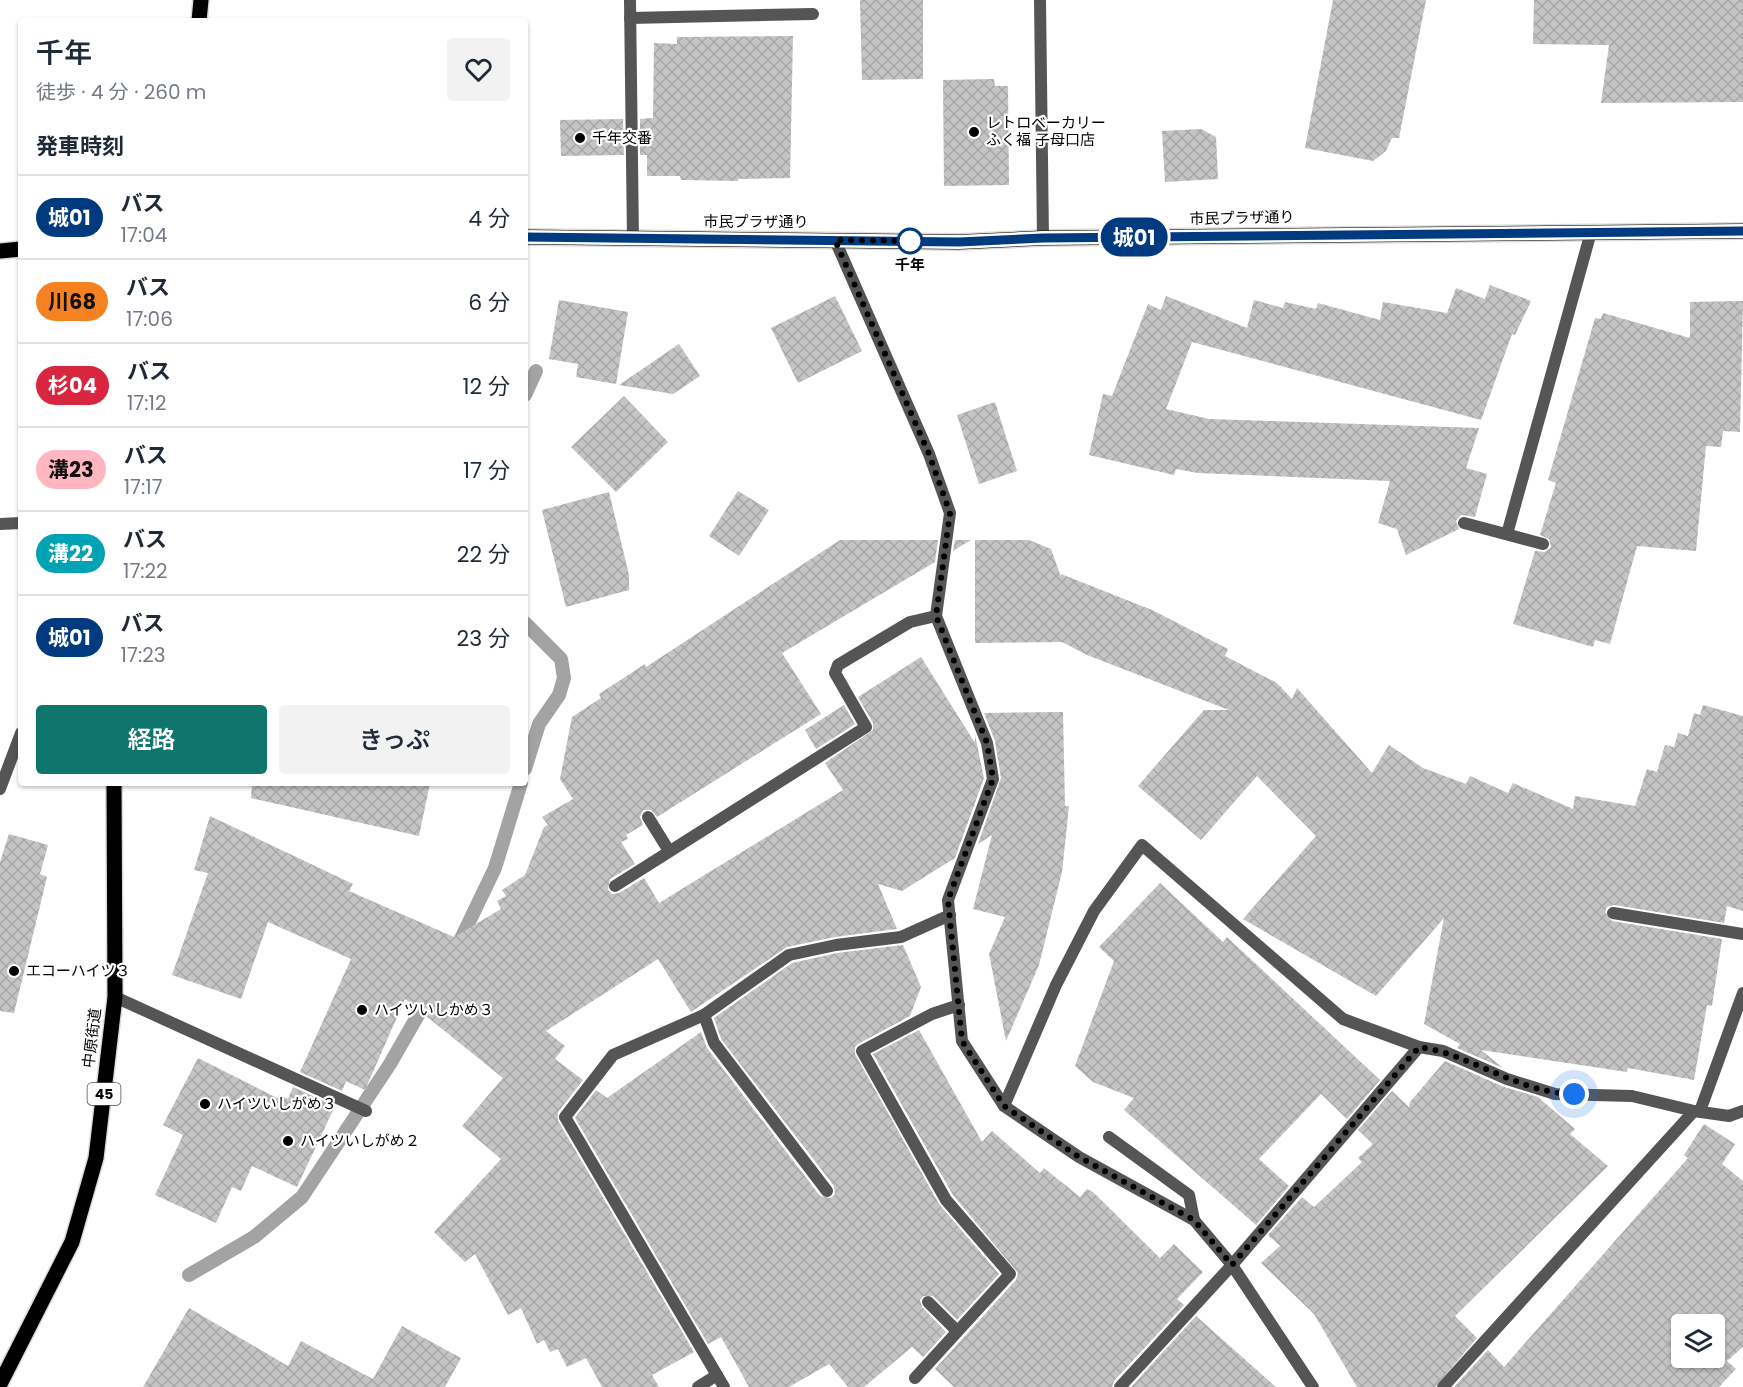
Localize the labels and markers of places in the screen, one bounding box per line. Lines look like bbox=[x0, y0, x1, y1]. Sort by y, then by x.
place label: レトロベーカリー ふく福 子母口店 bbox=[986, 112, 1106, 150]
marker: レトロベーカリー ふく福 子母口店 bbox=[967, 125, 981, 139]
place label: 千年交番 bbox=[592, 127, 652, 148]
marker: 千年交番 bbox=[573, 131, 587, 145]
marker: 千年 bbox=[897, 228, 923, 254]
place label: 千年 bbox=[895, 254, 925, 275]
place label: エコーハイツ３ bbox=[26, 960, 130, 981]
marker: エコーハイツ３ bbox=[7, 964, 21, 978]
place label: ハイツいしかめ３ bbox=[374, 999, 494, 1020]
marker: ハイツいしかめ３ bbox=[355, 1003, 369, 1017]
place label: ハイツいしがめ３ bbox=[217, 1093, 337, 1114]
marker: ハイツいしがめ３ bbox=[198, 1097, 212, 1111]
place label: ハイツいしがめ２ bbox=[300, 1130, 420, 1151]
marker: ハイツいしがめ２ bbox=[281, 1134, 295, 1148]

